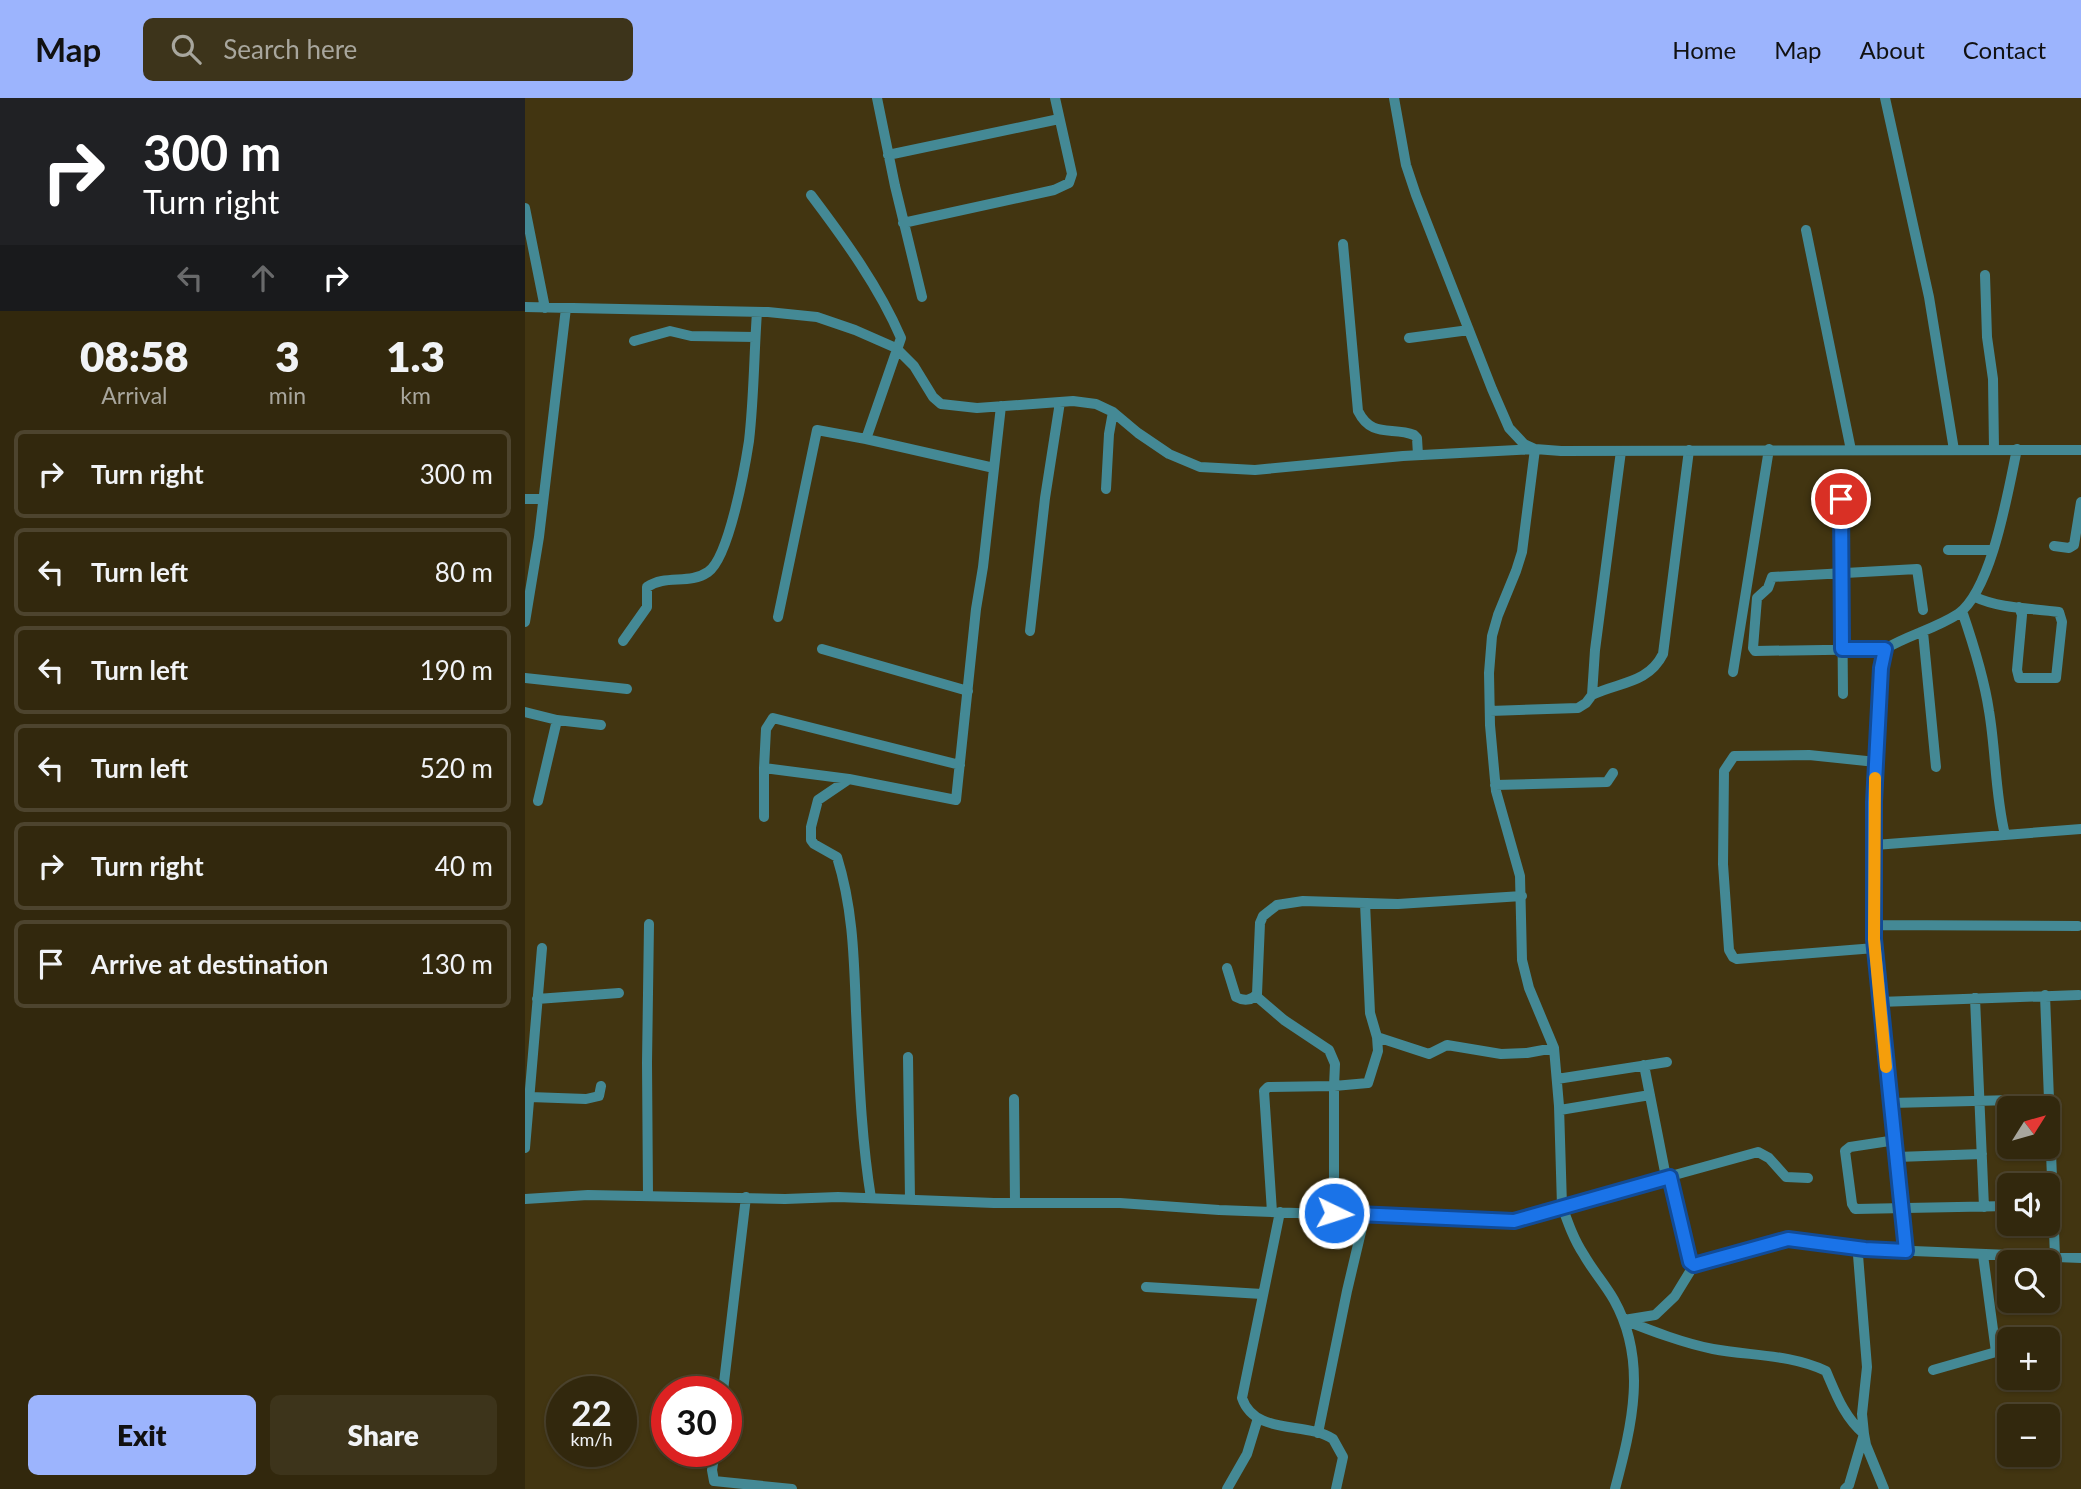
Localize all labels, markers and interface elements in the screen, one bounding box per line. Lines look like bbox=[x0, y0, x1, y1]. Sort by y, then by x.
search box bbox=[143, 18, 633, 81]
text: Map bbox=[35, 29, 101, 69]
icon: search bbox=[167, 30, 205, 68]
text: Search here bbox=[223, 33, 357, 65]
text: Home bbox=[1672, 35, 1736, 64]
text: Map bbox=[1774, 35, 1822, 64]
text: About bbox=[1860, 35, 1925, 64]
text: Contact bbox=[1963, 35, 2046, 64]
text: 300 m bbox=[143, 123, 281, 181]
icon: right bbox=[28, 126, 119, 217]
text: Turn right bbox=[143, 182, 279, 221]
icon: left bbox=[171, 259, 209, 297]
icon: ahead bbox=[244, 259, 282, 297]
icon: right bbox=[317, 259, 355, 297]
text: 08:58 bbox=[80, 331, 189, 381]
text: 3 bbox=[275, 331, 300, 381]
text: 1.3 bbox=[386, 331, 445, 381]
text: Arrival bbox=[101, 381, 168, 409]
text: min bbox=[269, 381, 306, 409]
text: km bbox=[400, 381, 431, 409]
icon: right bbox=[32, 455, 70, 493]
text: Turn right bbox=[91, 458, 204, 490]
text: 300 m bbox=[420, 458, 493, 490]
pin bbox=[1811, 469, 1871, 529]
icon: arrive bbox=[1822, 480, 1860, 518]
icon: left bbox=[32, 553, 70, 591]
text: Turn left bbox=[91, 556, 188, 588]
text: 80 m bbox=[435, 556, 493, 588]
icon: left bbox=[32, 651, 70, 689]
text: Turn left bbox=[91, 654, 188, 686]
text: 190 m bbox=[420, 654, 493, 686]
icon: left bbox=[32, 749, 70, 787]
text: Turn left bbox=[91, 752, 188, 784]
text: 520 m bbox=[420, 752, 493, 784]
icon: right bbox=[32, 847, 70, 885]
text: Turn right bbox=[91, 850, 204, 882]
text: 40 m bbox=[435, 850, 493, 882]
icon: arrive bbox=[32, 945, 70, 983]
text: Arrive at destination bbox=[91, 948, 328, 980]
text: 130 m bbox=[420, 948, 493, 980]
north arrow bbox=[1997, 1096, 2060, 1158]
map controls bbox=[1997, 1096, 2060, 1467]
button: sound bbox=[1997, 1173, 2060, 1236]
position arrow bbox=[1297, 1176, 1371, 1250]
button: search bbox=[1997, 1250, 2060, 1313]
button: + bbox=[1997, 1327, 2060, 1390]
speed limit sign: 30 bbox=[651, 1376, 742, 1467]
text: 22 bbox=[571, 1391, 612, 1433]
button: Exit bbox=[28, 1395, 256, 1475]
button: Share bbox=[270, 1395, 497, 1475]
button: − bbox=[1997, 1404, 2060, 1467]
text: km/h bbox=[570, 1428, 613, 1450]

